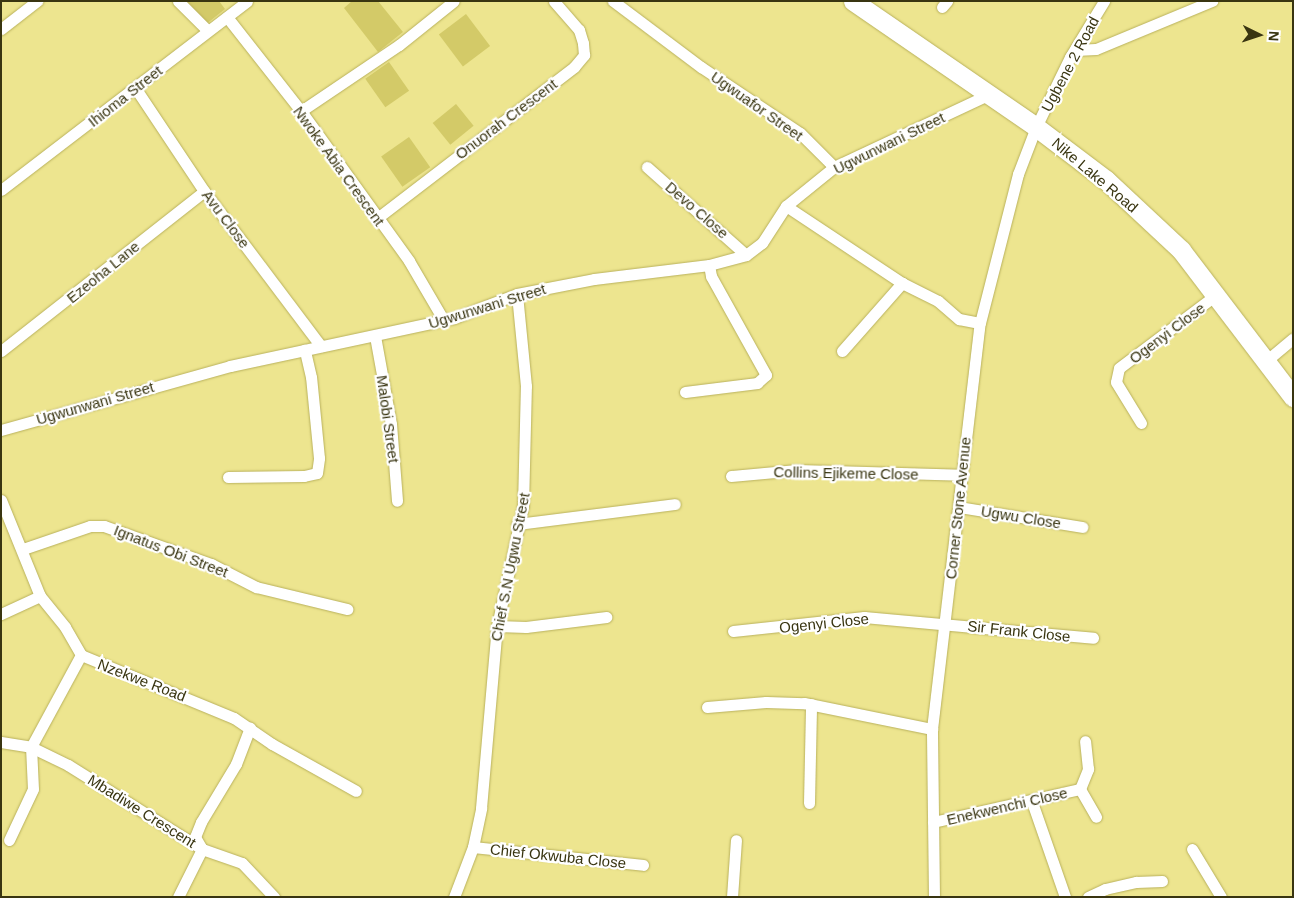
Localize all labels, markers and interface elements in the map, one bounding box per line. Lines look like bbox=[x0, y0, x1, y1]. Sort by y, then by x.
north arrow bbox=[1234, 10, 1284, 60]
street label: Ugbene 2 Road bbox=[1037, 13, 1103, 115]
text: N bbox=[1266, 30, 1282, 42]
street label: Ihioma Street bbox=[84, 61, 166, 131]
street label: Ugwuafor Street bbox=[707, 68, 807, 144]
street label: Onuorah Crescent bbox=[452, 75, 560, 163]
street label: Nwoke Abia Crescent bbox=[289, 102, 389, 230]
street label: Ugwunwani Street bbox=[830, 108, 948, 178]
street label: Nike Lake Road bbox=[1048, 134, 1142, 216]
street label: Devo Close bbox=[662, 178, 732, 242]
street label: Avu Close bbox=[198, 186, 254, 252]
street label: Ezeoha Lane bbox=[63, 237, 143, 307]
street label: Ugwunwani Street bbox=[426, 280, 548, 332]
street label: Ogenyi Close bbox=[1126, 299, 1208, 367]
street label: Malobi Street bbox=[373, 374, 403, 464]
street label: Ugwunwani Street bbox=[34, 378, 156, 428]
street label: Corner Stone Avenue bbox=[942, 435, 974, 581]
street label: Collins Ejikeme Close bbox=[773, 463, 919, 483]
street label: Chief S.N Ugwu Street bbox=[487, 491, 533, 643]
street label: Ugwu Close bbox=[980, 502, 1062, 532]
street label: Ignatus Obi Street bbox=[111, 521, 231, 581]
street label: Ogenyi Close bbox=[778, 609, 870, 637]
street label: Sir Frank Close bbox=[967, 617, 1071, 645]
street label: Nzekwe Road bbox=[95, 655, 189, 705]
street label: Mbadiwe Crescent bbox=[85, 770, 199, 852]
street label: Enekwenchi Close bbox=[945, 783, 1069, 829]
street label: Chief Okwuba Close bbox=[489, 840, 627, 872]

